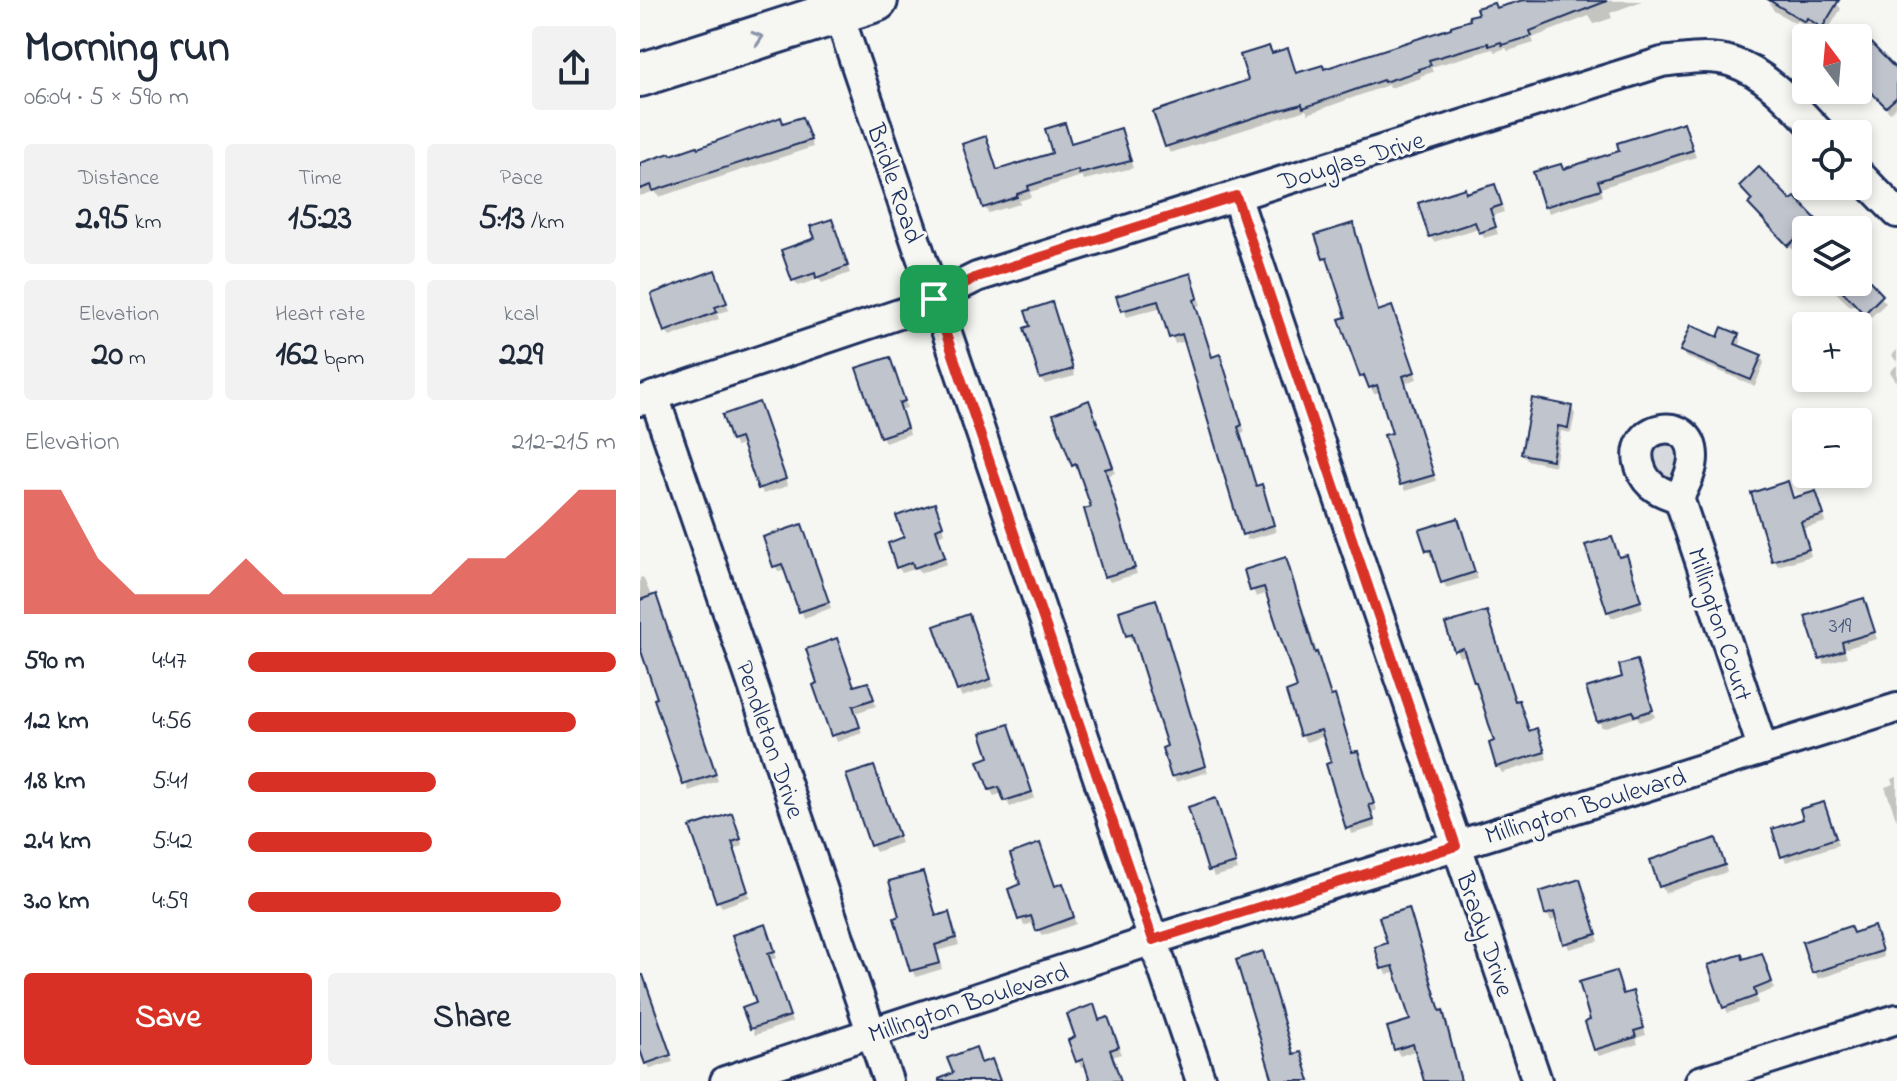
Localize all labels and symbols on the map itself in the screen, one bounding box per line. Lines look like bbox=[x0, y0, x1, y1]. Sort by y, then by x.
north arrow bbox=[1792, 24, 1872, 104]
one-way arrow bbox=[751, 31, 765, 47]
street label: Bridle Road bbox=[855, 118, 931, 249]
street label: Douglas Drive bbox=[1273, 123, 1430, 203]
pin bbox=[900, 265, 968, 333]
street label: Millington Court bbox=[1675, 543, 1761, 707]
house number: 319 bbox=[1829, 611, 1852, 643]
street label: Pendleton Drive bbox=[723, 656, 813, 824]
street label: Millington Boulevard bbox=[1481, 759, 1692, 857]
street label: Brady Drive bbox=[1444, 867, 1522, 1003]
street label: Millington Boulevard bbox=[864, 954, 1074, 1055]

